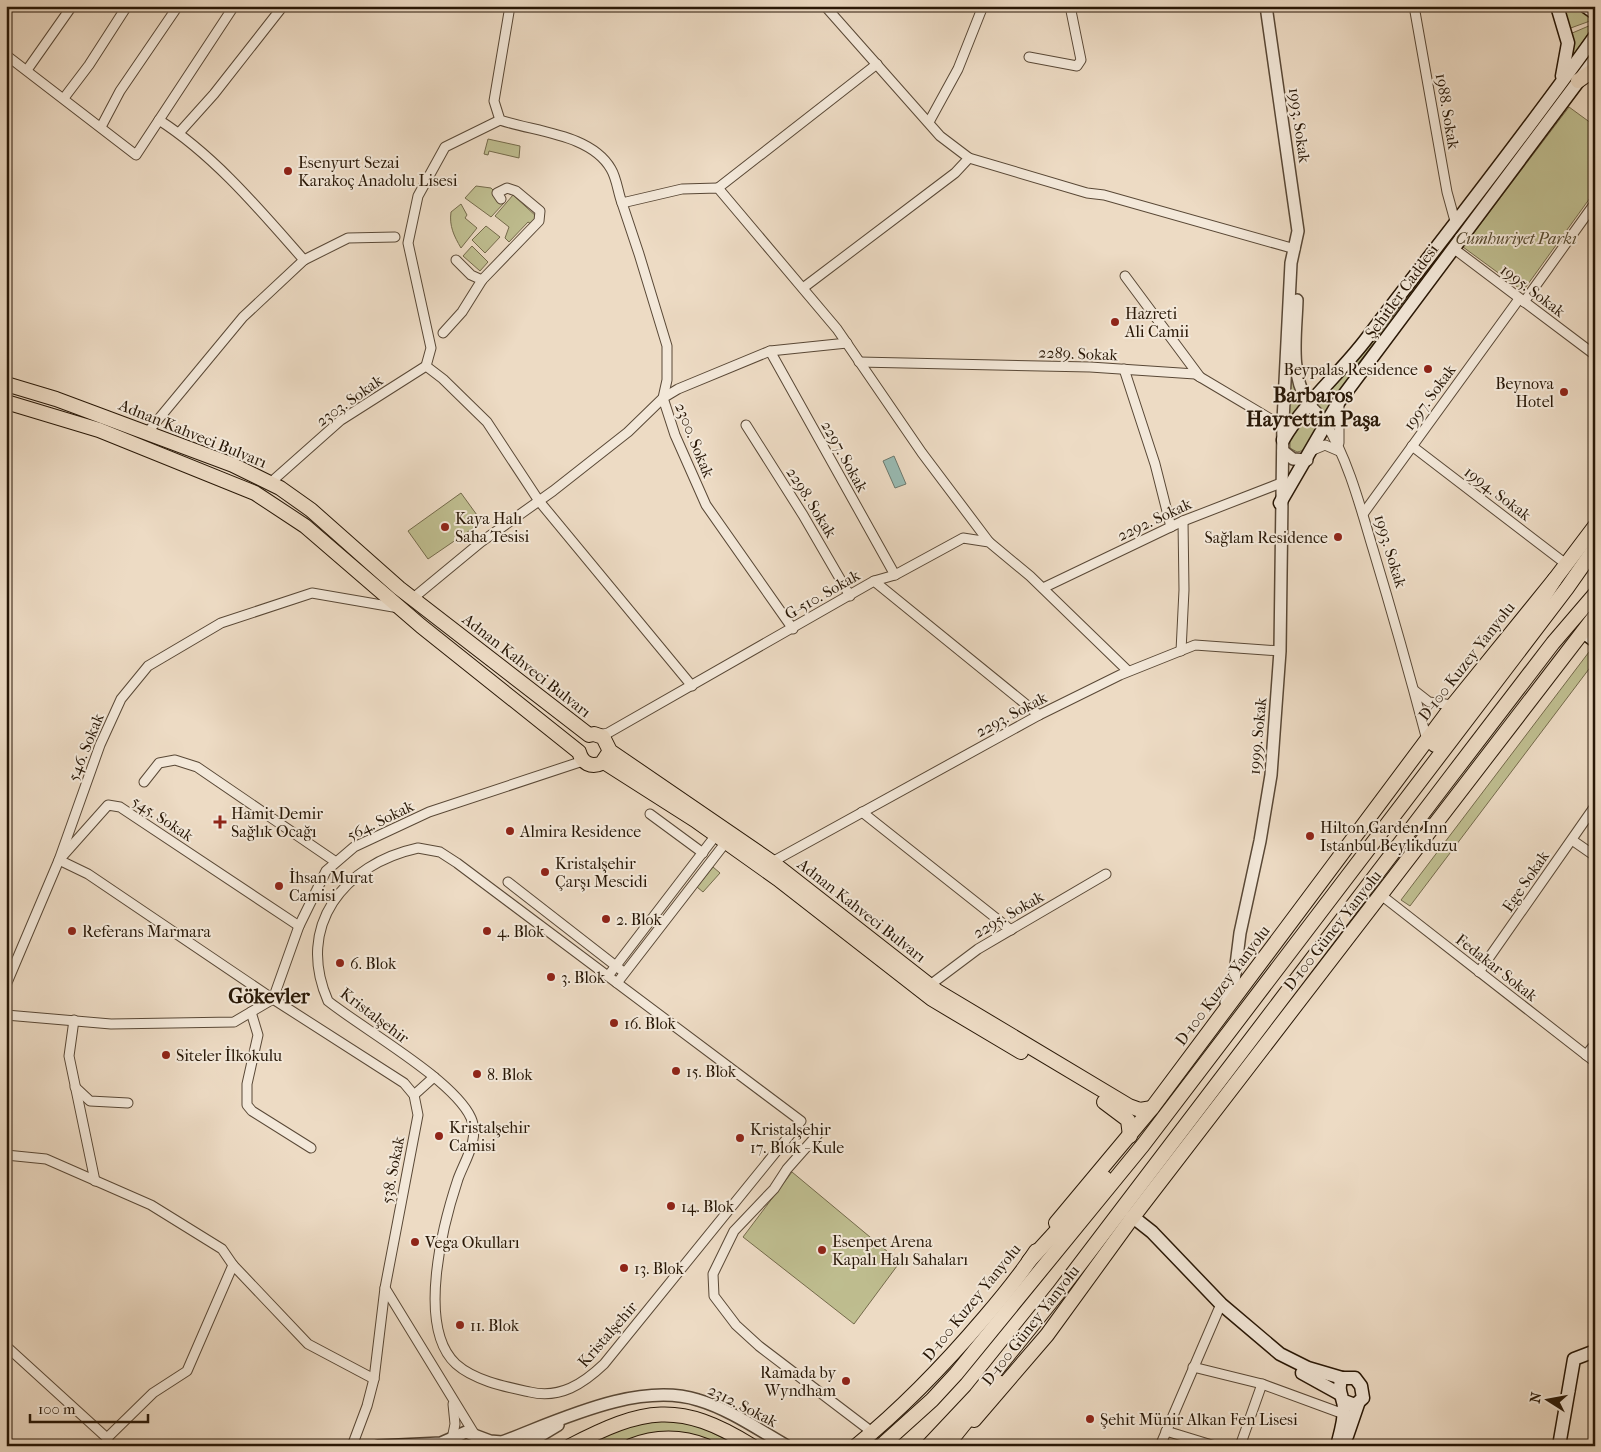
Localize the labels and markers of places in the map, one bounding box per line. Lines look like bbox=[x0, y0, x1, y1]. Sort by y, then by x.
place label: Esenyurt Sezai Karakoç Anadolu Lisesi bbox=[298, 153, 458, 190]
marker: Esenyurt Sezai Karakoç Anadolu Lisesi bbox=[282, 165, 294, 177]
place label: Hazreti Ali Camii bbox=[1124, 304, 1189, 341]
marker: Hazreti Ali Camii bbox=[1109, 316, 1121, 328]
place label: Beypalas Residence bbox=[1284, 360, 1418, 379]
marker: Beypalas Residence bbox=[1422, 363, 1434, 375]
place label: Beynova Hotel bbox=[1495, 374, 1555, 411]
marker: Beynova Hotel bbox=[1558, 386, 1570, 398]
place label: Kaya Halı Saha Tesisi bbox=[455, 509, 529, 546]
marker: Kaya Halı Saha Tesisi bbox=[439, 521, 451, 533]
place label: Sağlam Residence bbox=[1205, 528, 1328, 547]
marker: Sağlam Residence bbox=[1332, 531, 1344, 543]
place label: Hamit Demir Sağlık Ocağı bbox=[231, 804, 323, 841]
marker: Hamit Demir Sağlık Ocağı bbox=[213, 815, 227, 829]
place label: Hilton Garden Inn Istanbul Beylikduzu bbox=[1320, 818, 1457, 855]
place label: Almira Residence bbox=[519, 822, 641, 841]
marker: Almira Residence bbox=[504, 825, 516, 837]
marker: Hilton Garden Inn Istanbul Beylikduzu bbox=[1304, 830, 1316, 842]
place label: Kristalşehir Çarşı Mescidi bbox=[555, 854, 648, 892]
marker: Kristalşehir Çarşı Mescidi bbox=[539, 866, 551, 878]
place label: İhsan Murat Camisi bbox=[289, 868, 374, 905]
marker: İhsan Murat Camisi bbox=[273, 880, 285, 892]
place label: 2. Blok bbox=[616, 910, 662, 929]
marker: 2. Blok bbox=[600, 913, 612, 925]
place label: Referans Marmara bbox=[82, 922, 211, 941]
place label: 4. Blok bbox=[497, 922, 545, 941]
marker: Referans Marmara bbox=[66, 925, 78, 937]
marker: 4. Blok bbox=[481, 925, 493, 937]
place label: 6. Blok bbox=[350, 954, 397, 973]
marker: 6. Blok bbox=[334, 957, 346, 969]
place label: 3. Blok bbox=[561, 968, 606, 987]
marker: 3. Blok bbox=[545, 971, 557, 983]
place label: 16. Blok bbox=[624, 1014, 677, 1033]
marker: 16. Blok bbox=[608, 1017, 620, 1029]
place label: Siteler İlkokulu bbox=[176, 1046, 282, 1065]
marker: Siteler İlkokulu bbox=[160, 1049, 172, 1061]
place label: 15. Blok bbox=[686, 1062, 737, 1081]
place label: 8. Blok bbox=[487, 1065, 533, 1084]
marker: 15. Blok bbox=[670, 1065, 682, 1077]
marker: 8. Blok bbox=[471, 1068, 483, 1080]
place label: Kristalşehir Camisi bbox=[449, 1118, 530, 1155]
place label: Kristalşehir 17. Blok - Kule bbox=[750, 1120, 844, 1157]
marker: Kristalşehir Camisi bbox=[433, 1130, 445, 1142]
marker: Kristalşehir 17. Blok - Kule bbox=[734, 1132, 746, 1144]
place label: 14. Blok bbox=[681, 1197, 735, 1216]
marker: 14. Blok bbox=[665, 1200, 677, 1212]
place label: Esenpet Arena Kapalı Halı Sahaları bbox=[832, 1232, 968, 1269]
place label: Vega Okulları bbox=[424, 1233, 520, 1252]
marker: Vega Okulları bbox=[409, 1236, 421, 1248]
marker: Esenpet Arena Kapalı Halı Sahaları bbox=[816, 1244, 828, 1256]
place label: 13. Blok bbox=[634, 1259, 685, 1278]
marker: 13. Blok bbox=[618, 1262, 630, 1274]
place label: 11. Blok bbox=[470, 1316, 520, 1335]
marker: 11. Blok bbox=[454, 1319, 466, 1331]
place label: Ramada by Wyndham bbox=[760, 1363, 837, 1400]
marker: Ramada by Wyndham bbox=[840, 1375, 852, 1387]
place label: Şehit Münir Alkan Fen Lisesi bbox=[1100, 1410, 1298, 1429]
marker: Şehit Münir Alkan Fen Lisesi bbox=[1084, 1413, 1096, 1425]

